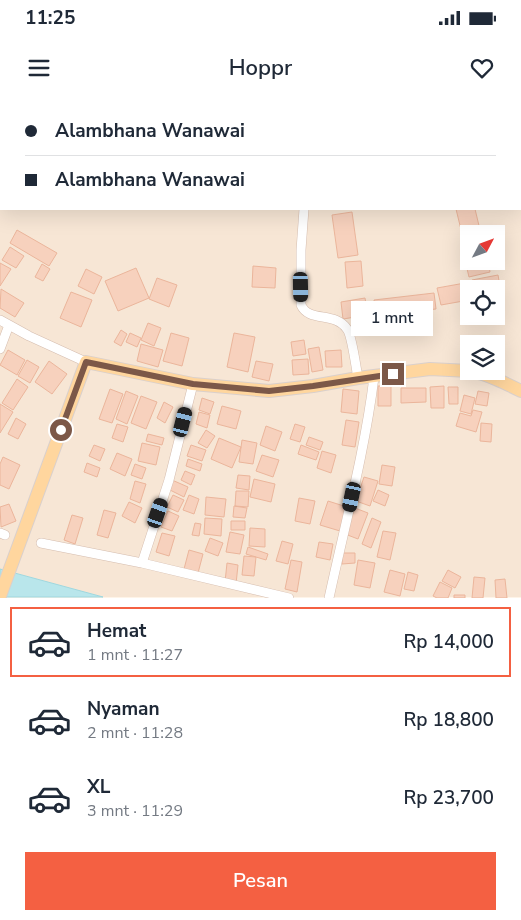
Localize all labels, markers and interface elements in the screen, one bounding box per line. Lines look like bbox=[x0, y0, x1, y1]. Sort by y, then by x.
text: 11:25 bbox=[25, 5, 75, 31]
text: Hoppr bbox=[229, 53, 292, 83]
icon: menu bbox=[25, 54, 53, 82]
icon: heart bbox=[468, 54, 496, 82]
text: Alambhana Wanawai bbox=[55, 118, 245, 144]
text: Alambhana Wanawai bbox=[55, 167, 245, 193]
north arrow bbox=[460, 225, 505, 270]
map controls bbox=[460, 225, 505, 380]
car bbox=[293, 272, 308, 302]
button: locate bbox=[460, 280, 505, 325]
callout: 1 mnt bbox=[352, 302, 434, 336]
text: 1 mnt bbox=[371, 307, 413, 329]
button: layers bbox=[460, 335, 505, 380]
route end bbox=[382, 363, 404, 385]
car bbox=[172, 406, 193, 438]
route start bbox=[50, 419, 72, 441]
car bbox=[341, 481, 362, 513]
car bbox=[146, 496, 169, 530]
text: Hemat bbox=[87, 618, 146, 644]
icon: car bbox=[27, 620, 72, 665]
text: Rp 14,000 bbox=[403, 629, 494, 655]
text: 1 mnt · 11:27 bbox=[87, 644, 183, 666]
text: Nyaman bbox=[87, 696, 160, 722]
icon: car bbox=[27, 698, 72, 743]
text: Rp 18,800 bbox=[403, 707, 494, 733]
text: 2 mnt · 11:28 bbox=[87, 722, 183, 744]
text: XL bbox=[87, 774, 110, 800]
icon: car bbox=[27, 776, 72, 821]
text: Rp 23,700 bbox=[403, 785, 494, 811]
text: 3 mnt · 11:29 bbox=[87, 800, 183, 822]
button: Pesan bbox=[25, 852, 496, 910]

